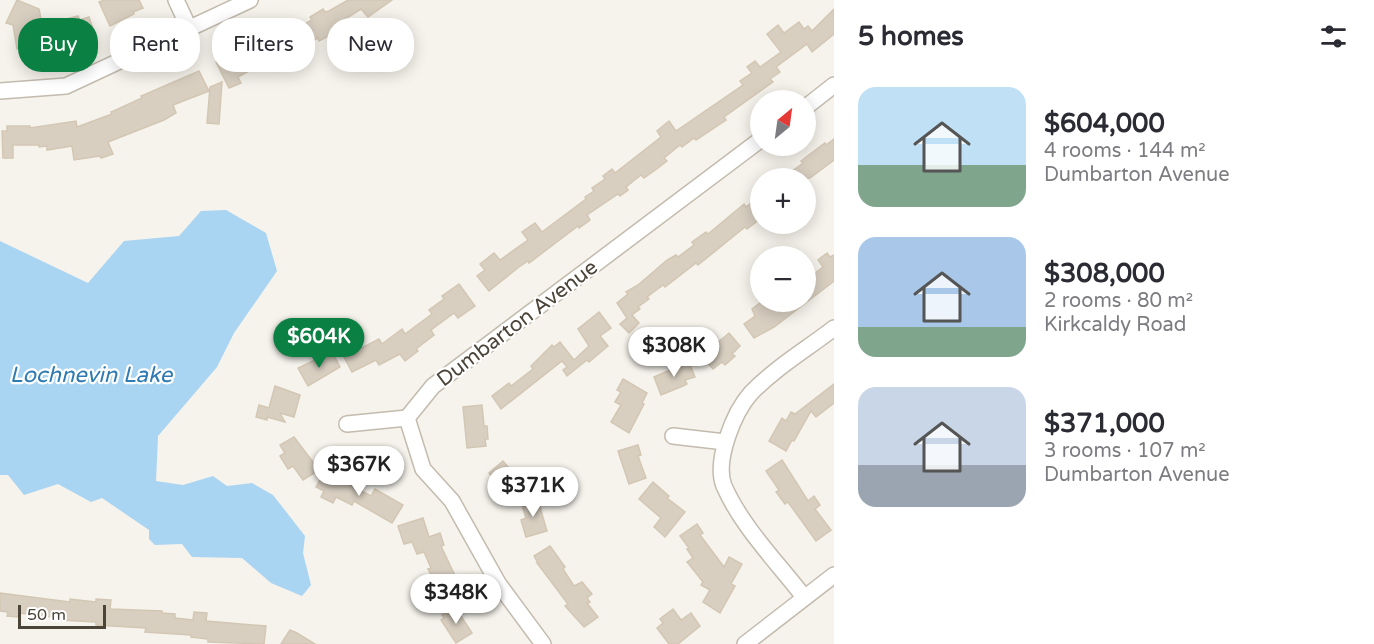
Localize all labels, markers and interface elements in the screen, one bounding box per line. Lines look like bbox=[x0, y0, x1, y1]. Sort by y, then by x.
chip: Buy bbox=[18, 18, 98, 72]
chip: Rent bbox=[110, 18, 200, 72]
chip: Filters bbox=[212, 18, 315, 72]
chip: New bbox=[327, 18, 414, 72]
icon: filters bbox=[1317, 20, 1350, 53]
text: 5 homes bbox=[858, 21, 964, 52]
north arrow bbox=[750, 90, 816, 156]
map controls bbox=[750, 90, 816, 312]
text: $604,000 bbox=[1044, 108, 1165, 139]
icon: home bbox=[906, 111, 978, 183]
text: 4 rooms · 144 m² bbox=[1044, 139, 1206, 163]
text: Dumbarton Avenue bbox=[1044, 163, 1230, 187]
button: + bbox=[750, 168, 816, 234]
button: − bbox=[750, 246, 816, 312]
street label: Dumbarton Avenue bbox=[432, 255, 603, 392]
text: $308,000 bbox=[1044, 258, 1165, 289]
icon: home bbox=[906, 261, 978, 333]
text: 2 rooms · 80 m² bbox=[1044, 289, 1193, 313]
text: Kirkcaldy Road bbox=[1044, 313, 1186, 337]
pin: $604K bbox=[277, 318, 361, 369]
text: $604K bbox=[287, 325, 351, 349]
pin: $308K bbox=[632, 327, 716, 378]
text: $308K bbox=[642, 334, 706, 358]
water label: Lochnevin Lake bbox=[10, 362, 174, 388]
text: $371,000 bbox=[1044, 408, 1165, 439]
icon: home bbox=[906, 411, 978, 483]
text: 3 rooms · 107 m² bbox=[1044, 439, 1206, 463]
pin: $367K bbox=[317, 446, 401, 497]
text: $367K bbox=[327, 453, 391, 477]
text: Dumbarton Avenue bbox=[1044, 463, 1230, 487]
pin: $371K bbox=[491, 467, 575, 518]
text: $371K bbox=[501, 474, 565, 498]
pin: $348K bbox=[414, 574, 498, 625]
text: $348K bbox=[424, 581, 488, 605]
scale bar bbox=[18, 602, 106, 630]
text: 50 m bbox=[27, 605, 66, 625]

